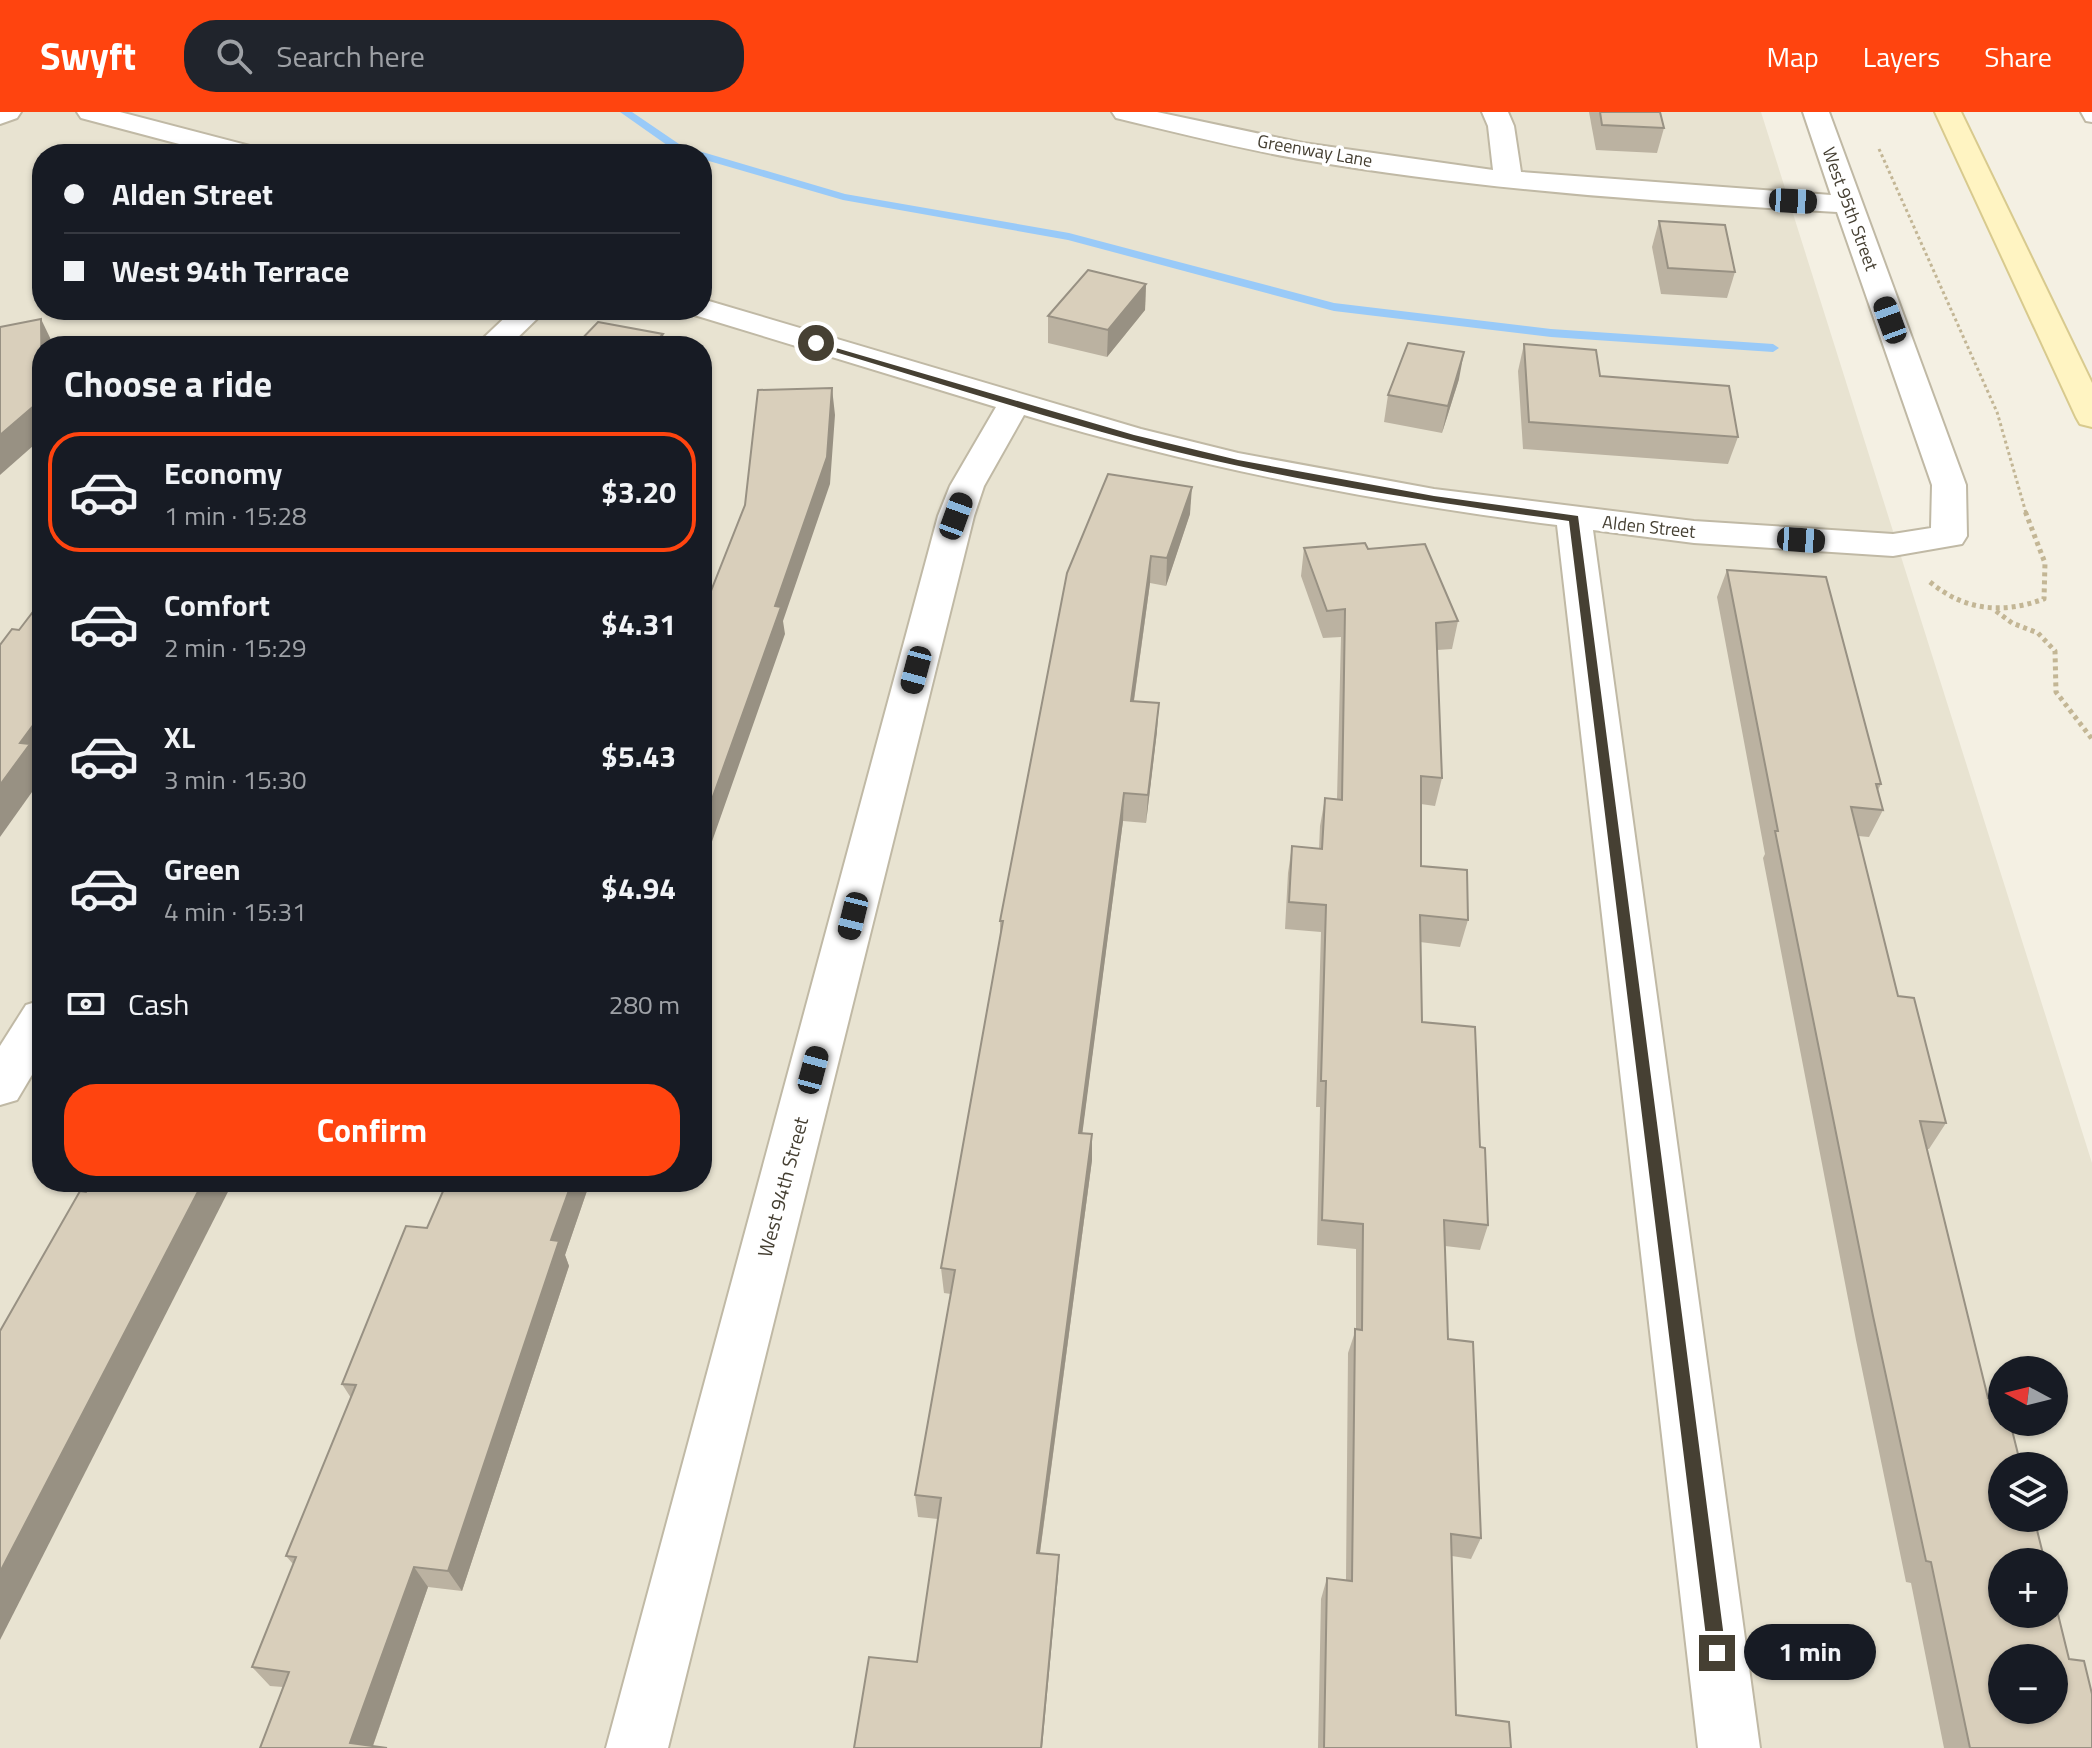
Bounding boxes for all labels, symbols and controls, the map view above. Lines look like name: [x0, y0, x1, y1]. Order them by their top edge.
search box: [184, 20, 744, 92]
text: Swyft: [40, 27, 136, 85]
text: Search here: [276, 33, 425, 79]
icon: search: [212, 34, 256, 78]
text: Map: [1766, 35, 1819, 78]
text: Layers: [1863, 35, 1940, 78]
text: Share: [1984, 35, 2052, 78]
street label: Greenway Lane: [1255, 127, 1375, 174]
street label: West 95th Street: [1816, 143, 1886, 275]
text: Alden Street: [112, 171, 273, 217]
car: [1768, 188, 1818, 214]
text: West 94th Terrace: [112, 248, 349, 294]
car: [1871, 293, 1909, 347]
route start: [798, 325, 834, 361]
text: Choose a ride: [64, 356, 272, 411]
text: Economy: [164, 450, 282, 496]
icon: car: [68, 456, 140, 528]
text: $3.20: [601, 469, 676, 515]
car: [937, 489, 975, 543]
text: 1 min · 15:28: [164, 496, 307, 535]
street label: Alden Street: [1601, 508, 1698, 545]
car: [1776, 526, 1826, 554]
text: Comfort: [164, 582, 270, 628]
icon: car: [68, 588, 140, 660]
text: $4.31: [601, 601, 676, 647]
text: 2 min · 15:29: [164, 628, 307, 667]
car: [898, 644, 934, 696]
text: XL: [164, 714, 195, 760]
icon: car: [68, 720, 140, 792]
text: $5.43: [601, 733, 676, 779]
text: 3 min · 15:30: [164, 760, 307, 799]
text: Green: [164, 846, 241, 892]
icon: car: [68, 852, 140, 924]
text: $4.94: [601, 865, 676, 911]
car: [836, 890, 870, 942]
text: 4 min · 15:31: [164, 892, 307, 931]
text: Cash: [128, 981, 189, 1027]
icon: cash: [64, 982, 108, 1026]
text: 280 m: [609, 985, 680, 1024]
car: [795, 1044, 831, 1096]
button: Confirm: [64, 1084, 680, 1176]
street label: West 94th Street: [749, 1113, 816, 1261]
north arrow: [1988, 1356, 2068, 1436]
map controls: [1988, 1356, 2068, 1724]
button: layers: [1988, 1452, 2068, 1532]
button: +: [1988, 1548, 2068, 1628]
callout: 1 min: [1745, 1625, 1877, 1681]
text: 1 min: [1778, 1632, 1842, 1671]
route end: [1699, 1635, 1735, 1671]
button: −: [1988, 1644, 2068, 1724]

